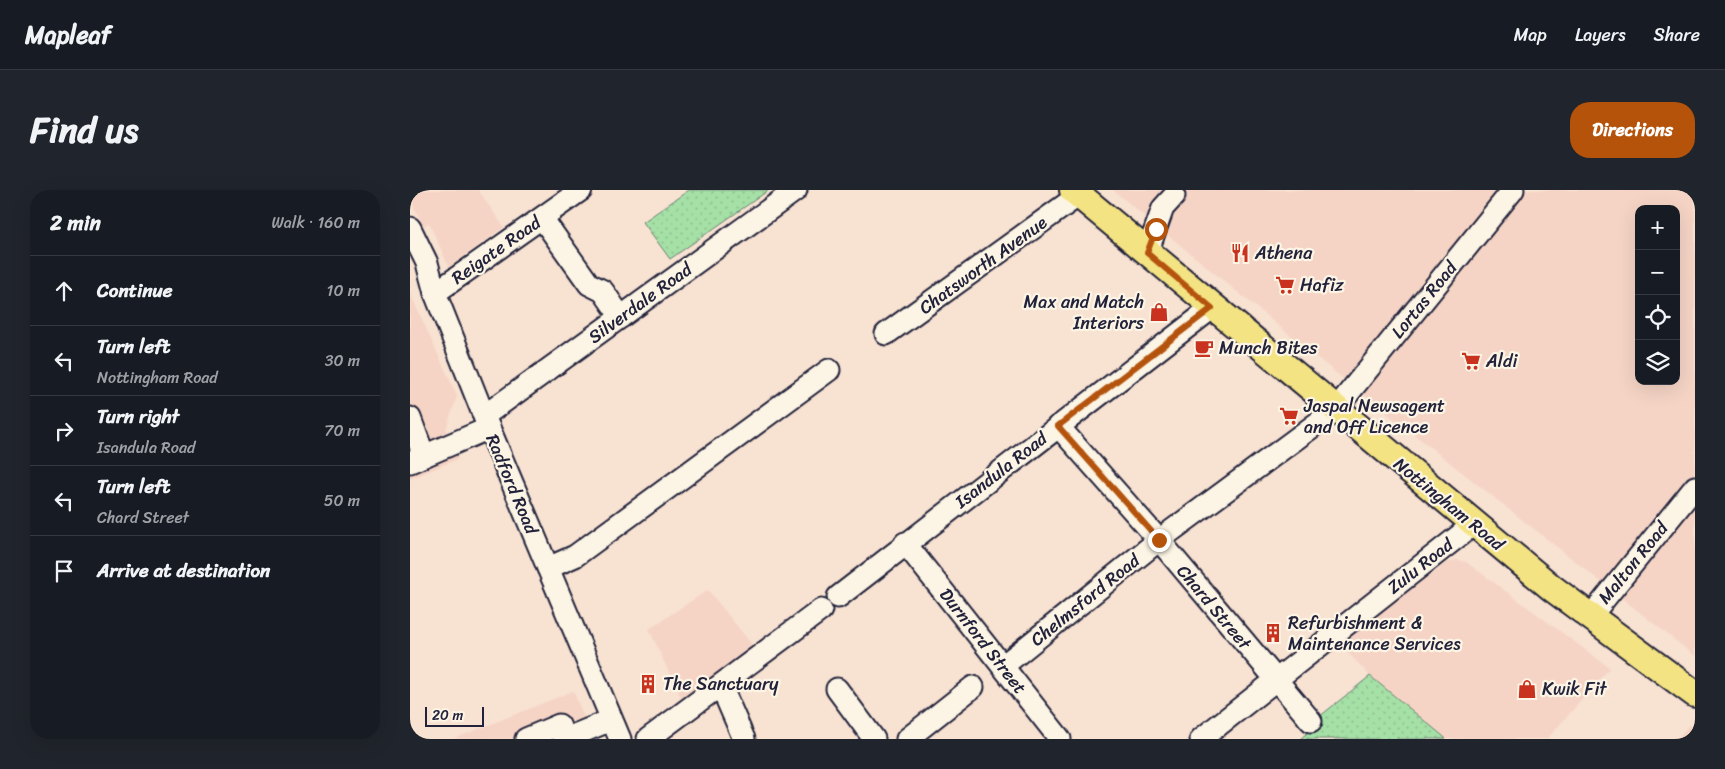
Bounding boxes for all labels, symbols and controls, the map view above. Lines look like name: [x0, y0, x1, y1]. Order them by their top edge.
text: Mapleaf: [25, 14, 111, 56]
text: Map: [1514, 19, 1547, 51]
text: Layers: [1575, 19, 1626, 51]
text: Share: [1654, 19, 1700, 51]
text: Find us: [30, 99, 138, 161]
button: Directions: [1570, 102, 1695, 158]
text: 2 min: [50, 204, 101, 242]
map controls: [1635, 205, 1680, 385]
button: +: [1635, 205, 1680, 250]
street label: Reigate Road: [444, 206, 549, 293]
street label: Chatsworth Avenue: [912, 207, 1054, 323]
text: Walk · 160 m: [271, 208, 360, 237]
route start: [1145, 218, 1168, 241]
place label: Athena: [1254, 237, 1313, 269]
restaurant icon: Athena: [1229, 242, 1251, 264]
button: −: [1635, 250, 1680, 295]
street label: Silverdale Road: [581, 253, 700, 352]
street label: Lortas Road: [1383, 253, 1466, 346]
place label: Hafiz: [1300, 269, 1344, 301]
text: Continue: [97, 274, 173, 307]
supermarket icon: Hafiz: [1274, 274, 1296, 296]
text: 10 m: [327, 276, 360, 305]
icon: ahead: [50, 277, 78, 305]
place label: Max and Match Interiors: [1023, 286, 1145, 339]
button: locate: [1635, 295, 1680, 340]
shop icon: Max and Match Interiors: [1148, 301, 1170, 323]
text: Turn left: [97, 330, 170, 363]
place label: Munch Bites: [1219, 332, 1318, 364]
cafe icon: Munch Bites: [1193, 337, 1215, 359]
button: layers: [1635, 340, 1680, 385]
place label: Aldi: [1485, 345, 1518, 377]
text: 30 m: [325, 346, 360, 375]
icon: left: [50, 347, 78, 375]
supermarket icon: Aldi: [1460, 350, 1482, 372]
text: Nottingham Road: [97, 363, 218, 392]
place label: Jaspal Newsagent and Off Licence: [1303, 390, 1445, 443]
text: Turn right: [97, 400, 179, 433]
supermarket icon: Jaspal Newsagent and Off Licence: [1278, 405, 1300, 427]
text: 70 m: [324, 416, 360, 445]
icon: right: [50, 417, 78, 445]
street label: Isandula Road: [947, 422, 1056, 517]
street label: Radford Road: [477, 429, 548, 541]
text: Isandula Road: [97, 433, 195, 462]
street label: Nottingham Road: [1386, 449, 1513, 560]
text: Turn left: [97, 470, 170, 503]
text: 50 m: [324, 486, 360, 515]
icon: left: [50, 487, 78, 515]
text: Chard Street: [97, 503, 189, 532]
street label: Malton Road: [1590, 513, 1677, 611]
route end: [1148, 529, 1171, 552]
street label: Zulu Road: [1380, 529, 1461, 602]
street label: Chelmsford Road: [1023, 544, 1148, 655]
text: Arrive at destination: [97, 554, 270, 587]
icon: arrive: [50, 557, 78, 585]
street label: Chard Street: [1168, 557, 1260, 658]
street label: Durnford Street: [931, 581, 1035, 702]
place label: Refurbishment & Maintenance Services: [1288, 607, 1461, 660]
building icon: Refurbishment & Maintenance Services: [1262, 622, 1284, 644]
place label: The Sanctuary: [663, 668, 779, 700]
building icon: The Sanctuary: [637, 673, 659, 695]
place label: Kwik Fit: [1542, 673, 1607, 705]
shop icon: Kwik Fit: [1516, 678, 1538, 700]
text: 20 m: [432, 703, 463, 728]
scale bar: [425, 704, 484, 727]

